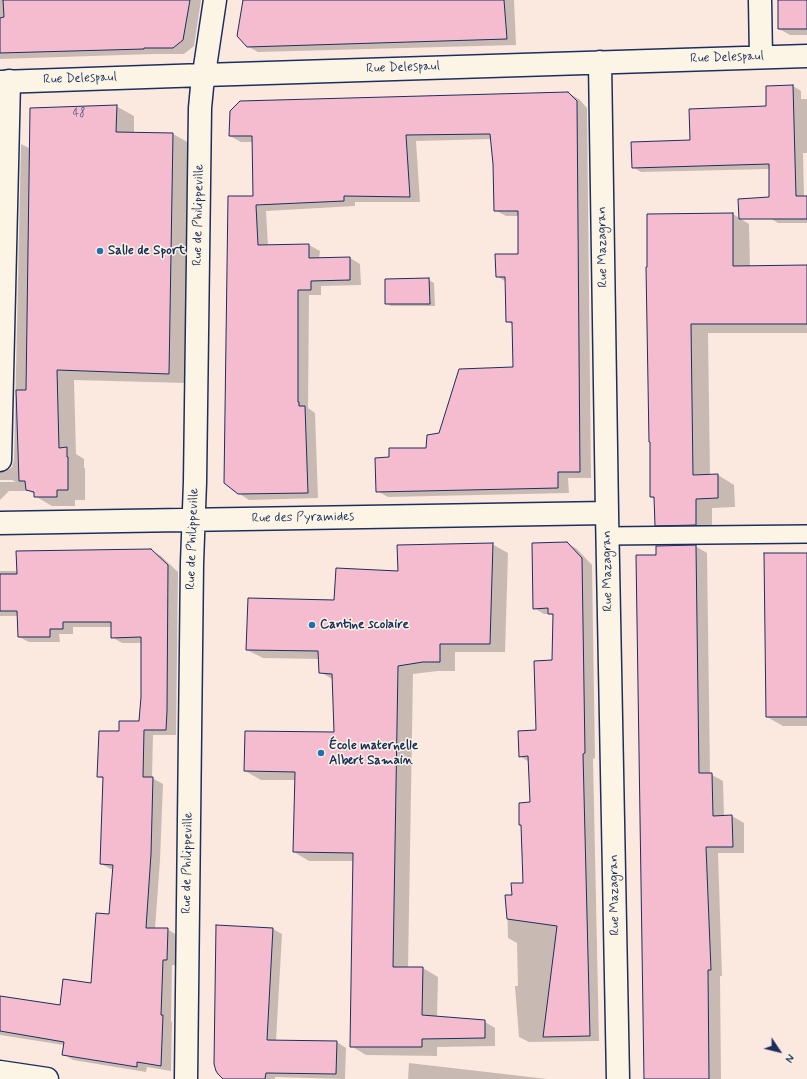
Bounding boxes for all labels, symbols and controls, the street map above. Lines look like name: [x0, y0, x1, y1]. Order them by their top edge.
street label: Rue Delespaul: [690, 49, 764, 67]
street label: Rue Delespaul: [366, 59, 440, 77]
street label: Rue Delespaul: [43, 70, 117, 88]
house number: 48: [73, 107, 85, 121]
street label: Rue de Philippeville: [190, 164, 208, 266]
street label: Rue Mazagran: [594, 206, 612, 288]
place label: Salle de Sport: [108, 243, 185, 259]
marker: Salle de Sport: [95, 246, 105, 256]
street label: Rue de Philippeville: [183, 488, 203, 590]
street label: Rue des Pyramides: [251, 509, 355, 527]
street label: Rue Mazagran: [599, 530, 617, 612]
place label: Cantine scolaire: [320, 617, 409, 633]
marker: Cantine scolaire: [307, 620, 317, 630]
place label: École maternelle Albert Samain: [329, 738, 418, 769]
marker: École maternelle Albert Samain: [316, 748, 326, 758]
street label: Rue de Philippeville: [179, 812, 197, 914]
street label: Rue Mazagran: [606, 854, 624, 936]
north arrow: [759, 1031, 799, 1071]
text: N: [781, 1051, 797, 1065]

